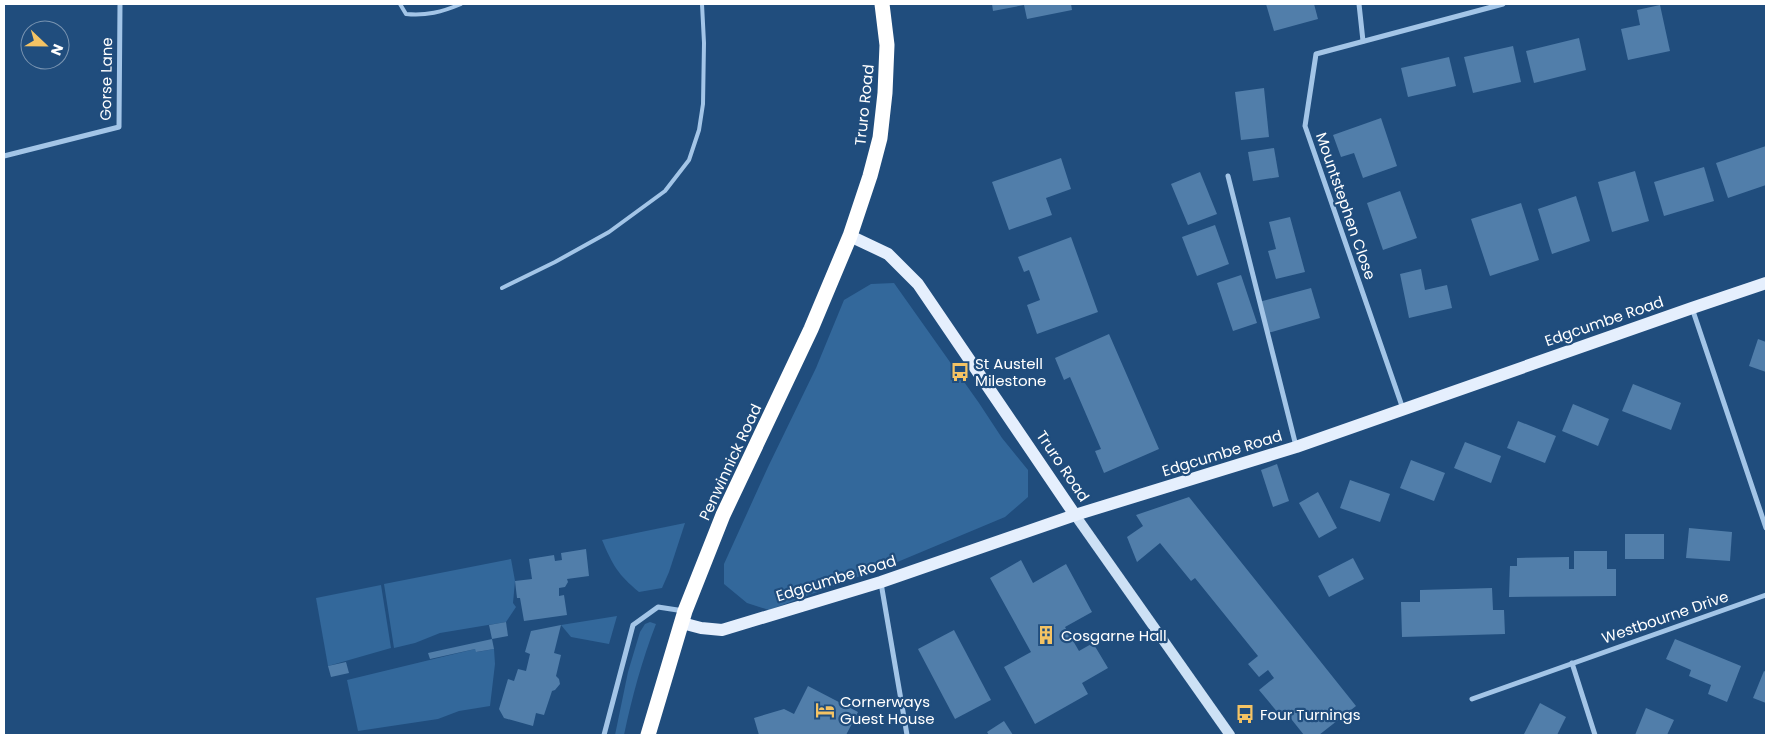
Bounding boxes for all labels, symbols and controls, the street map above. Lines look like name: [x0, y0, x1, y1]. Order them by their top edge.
north arrow: [20, 20, 70, 70]
street label: Gorse Lane: [95, 37, 117, 121]
text: N: [46, 41, 68, 58]
street label: Truro Road: [849, 63, 879, 147]
street label: Mountstephen Close: [1311, 130, 1381, 282]
street label: Edgcumbe Road: [1542, 291, 1666, 351]
place label: St Austell Milestone: [975, 353, 1046, 391]
bus stop icon: St Austell Milestone: [949, 361, 971, 383]
street label: Penwinnick Road: [694, 400, 766, 524]
street label: Edgcumbe Road: [1159, 425, 1285, 481]
street label: Truro Road: [1032, 426, 1094, 506]
street label: Edgcumbe Road: [773, 550, 899, 606]
street label: Westbourne Drive: [1599, 585, 1731, 649]
building icon: Cosgarne Hall: [1035, 624, 1057, 646]
place label: Cosgarne Hall: [1061, 625, 1167, 646]
place label: Cornerways Guest House: [840, 691, 935, 729]
hotel icon: Cornerways Guest House: [814, 699, 836, 721]
bus stop icon: Four Turnings: [1234, 703, 1256, 725]
place label: Four Turnings: [1260, 704, 1361, 725]

